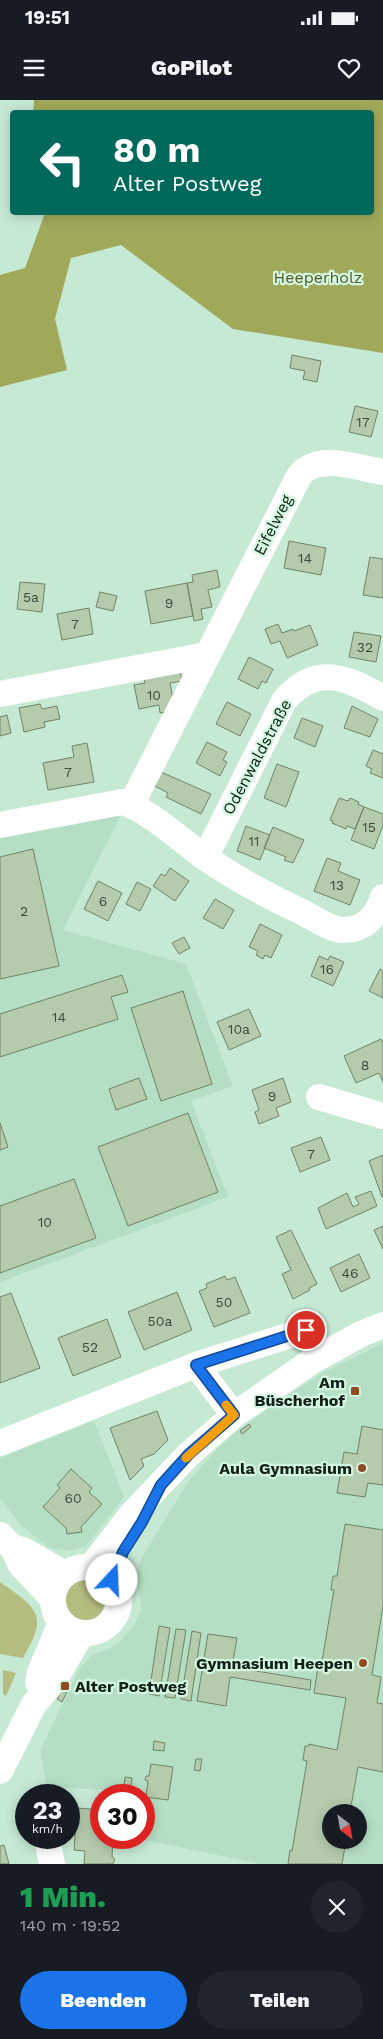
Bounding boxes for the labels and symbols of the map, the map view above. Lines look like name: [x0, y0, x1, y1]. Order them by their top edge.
park label: Heeperholz: [274, 268, 362, 287]
house number: 17: [356, 414, 370, 430]
street label: Eifelweg: [250, 491, 296, 558]
house number: 14: [298, 550, 312, 566]
house number: 5a: [23, 589, 39, 605]
house number: 9: [165, 595, 173, 611]
house number: 7: [71, 616, 79, 632]
house number: 32: [357, 639, 373, 655]
house number: 10: [147, 687, 161, 703]
street label: Odenwaldstraße: [219, 696, 295, 818]
house number: 7: [64, 764, 72, 780]
house number: 15: [362, 819, 376, 835]
house number: 11: [249, 833, 259, 849]
house number: 13: [330, 877, 344, 893]
house number: 6: [99, 893, 107, 909]
house number: 2: [20, 903, 28, 919]
house number: 16: [320, 961, 334, 977]
house number: 14: [52, 1009, 66, 1025]
house number: 10a: [228, 1021, 250, 1037]
house number: 8: [361, 1057, 369, 1073]
house number: 9: [268, 1088, 276, 1104]
house number: 7: [307, 1146, 315, 1162]
house number: 10: [38, 1214, 52, 1230]
house number: 46: [341, 1265, 359, 1281]
house number: 50: [216, 1294, 232, 1310]
pin: [285, 1309, 327, 1351]
house number: 50a: [148, 1313, 172, 1329]
house number: 52: [82, 1339, 98, 1355]
place label: Am Büscherhof: [254, 1373, 345, 1410]
marker: Am Büscherhof: [349, 1385, 361, 1397]
place label: Aula Gymnasium: [219, 1459, 352, 1478]
marker: Aula Gymnasium: [356, 1462, 368, 1474]
house number: 60: [64, 1490, 82, 1506]
position arrow: [85, 1553, 137, 1605]
place label: Gymnasium Heepen: [196, 1654, 353, 1673]
marker: Gymnasium Heepen: [357, 1657, 369, 1669]
place label: Alter Postweg: [75, 1677, 186, 1696]
marker: Alter Postweg: [59, 1680, 71, 1692]
speed limit sign: 30: [90, 1784, 155, 1849]
north arrow: [322, 1804, 368, 1849]

